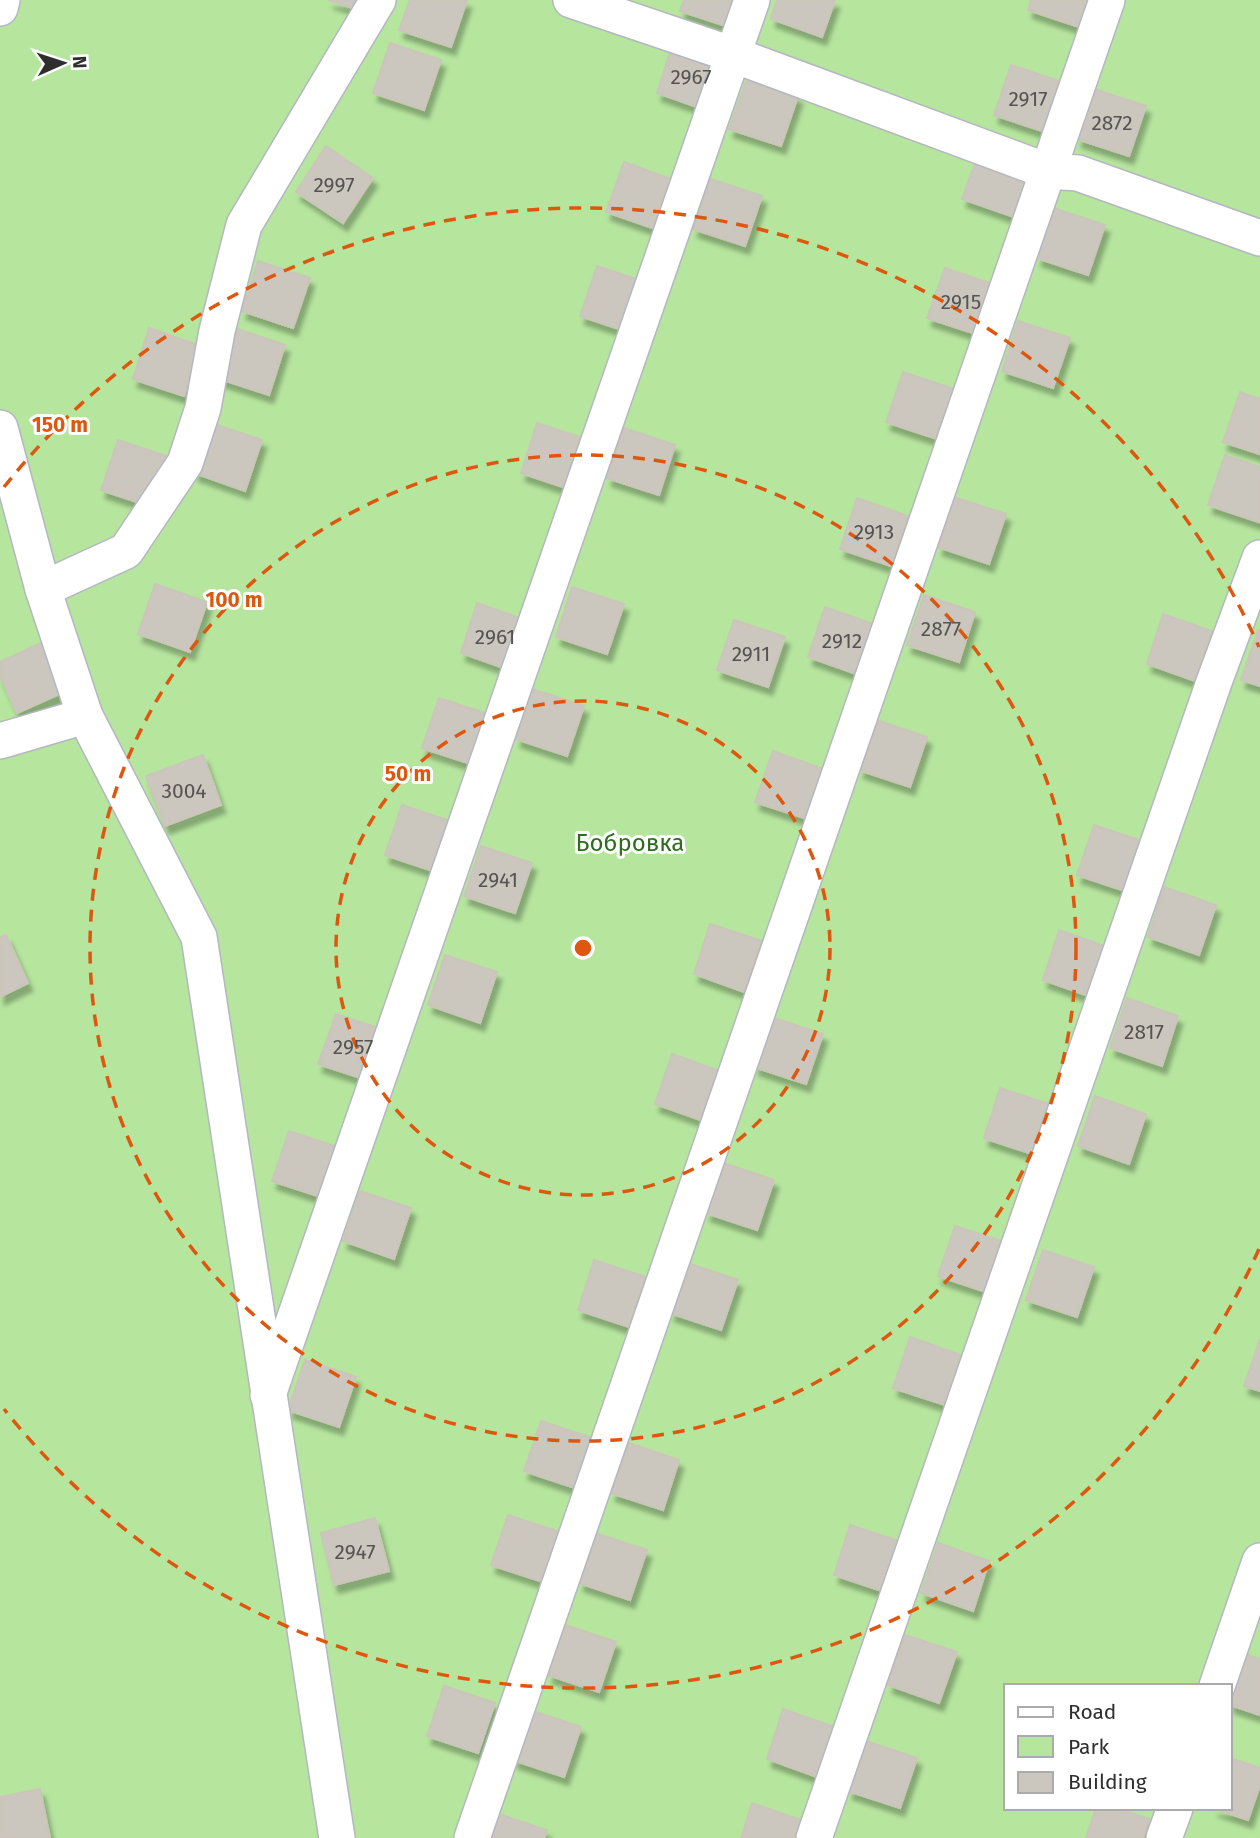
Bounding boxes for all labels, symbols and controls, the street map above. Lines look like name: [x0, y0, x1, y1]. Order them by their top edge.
north arrow: [28, 28, 98, 98]
text: N: [68, 55, 91, 69]
house number: 2967: [670, 64, 712, 90]
house number: 2917: [1008, 86, 1048, 112]
house number: 2872: [1091, 110, 1133, 136]
house number: 2997: [313, 172, 355, 198]
house number: 2915: [941, 289, 981, 315]
text: 150 m: [32, 412, 88, 438]
house number: 2913: [854, 519, 894, 545]
text: 100 m: [205, 587, 263, 613]
house number: 2877: [921, 616, 961, 642]
house number: 2961: [475, 624, 515, 650]
house number: 2912: [822, 628, 862, 654]
house number: 2911: [732, 641, 770, 667]
text: 50 m: [385, 761, 431, 787]
house number: 3004: [161, 778, 207, 804]
park label: Бобровка: [576, 829, 684, 857]
house number: 2941: [478, 867, 518, 893]
centre of rings: [571, 936, 595, 960]
house number: 2817: [1124, 1019, 1164, 1045]
house number: 2957: [333, 1034, 373, 1060]
house number: 2947: [335, 1539, 376, 1565]
legend: [1004, 1684, 1232, 1810]
text: Road: [1068, 1699, 1116, 1725]
text: Park: [1068, 1734, 1110, 1760]
text: Building: [1068, 1769, 1147, 1795]

